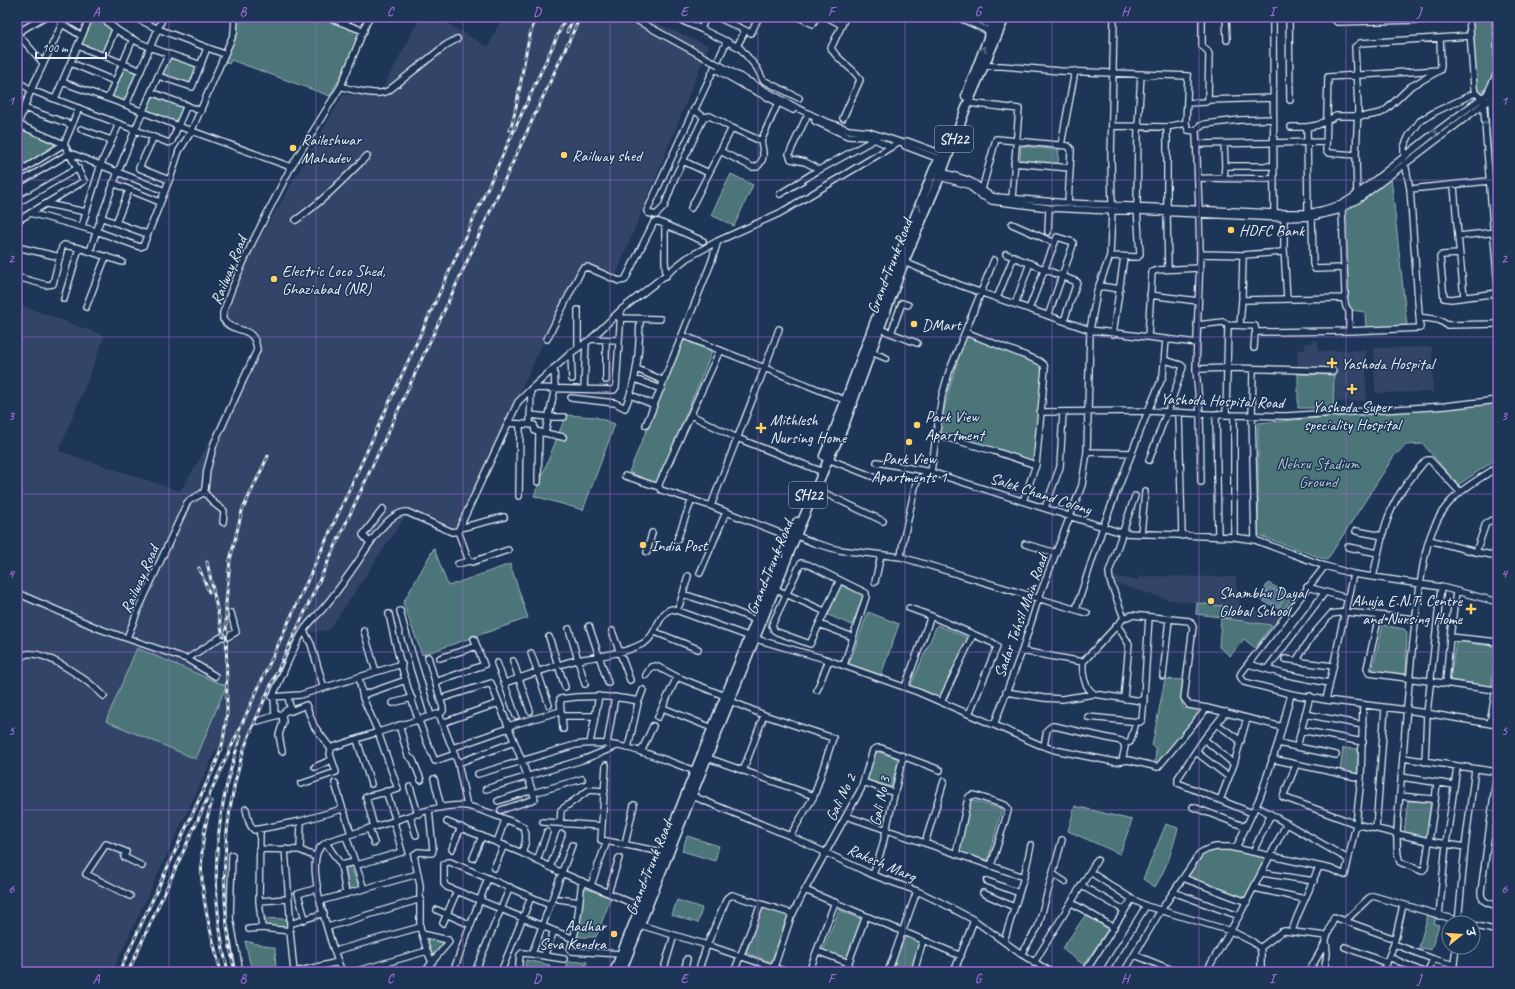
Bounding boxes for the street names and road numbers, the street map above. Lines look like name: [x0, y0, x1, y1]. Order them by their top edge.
road number: SH22: [935, 126, 973, 152]
street label: Grand Trunk Road: [863, 214, 918, 316]
street label: Railway Road: [206, 231, 253, 308]
street label: Yashoda Hospital Road: [1160, 389, 1287, 413]
street label: Salek Chand Colony: [987, 468, 1095, 520]
road number: SH22: [789, 482, 827, 508]
street label: Grand Trunk Road: [742, 515, 799, 617]
street label: Railway Road: [116, 540, 165, 616]
street label: Sadar Tehsil Main Road: [989, 550, 1053, 681]
street label: Gali No 2: [821, 769, 862, 824]
street label: Gali No 3: [865, 773, 895, 828]
street label: Grand Trunk Road: [621, 816, 678, 918]
street label: Rakesh Marg: [844, 840, 920, 887]

